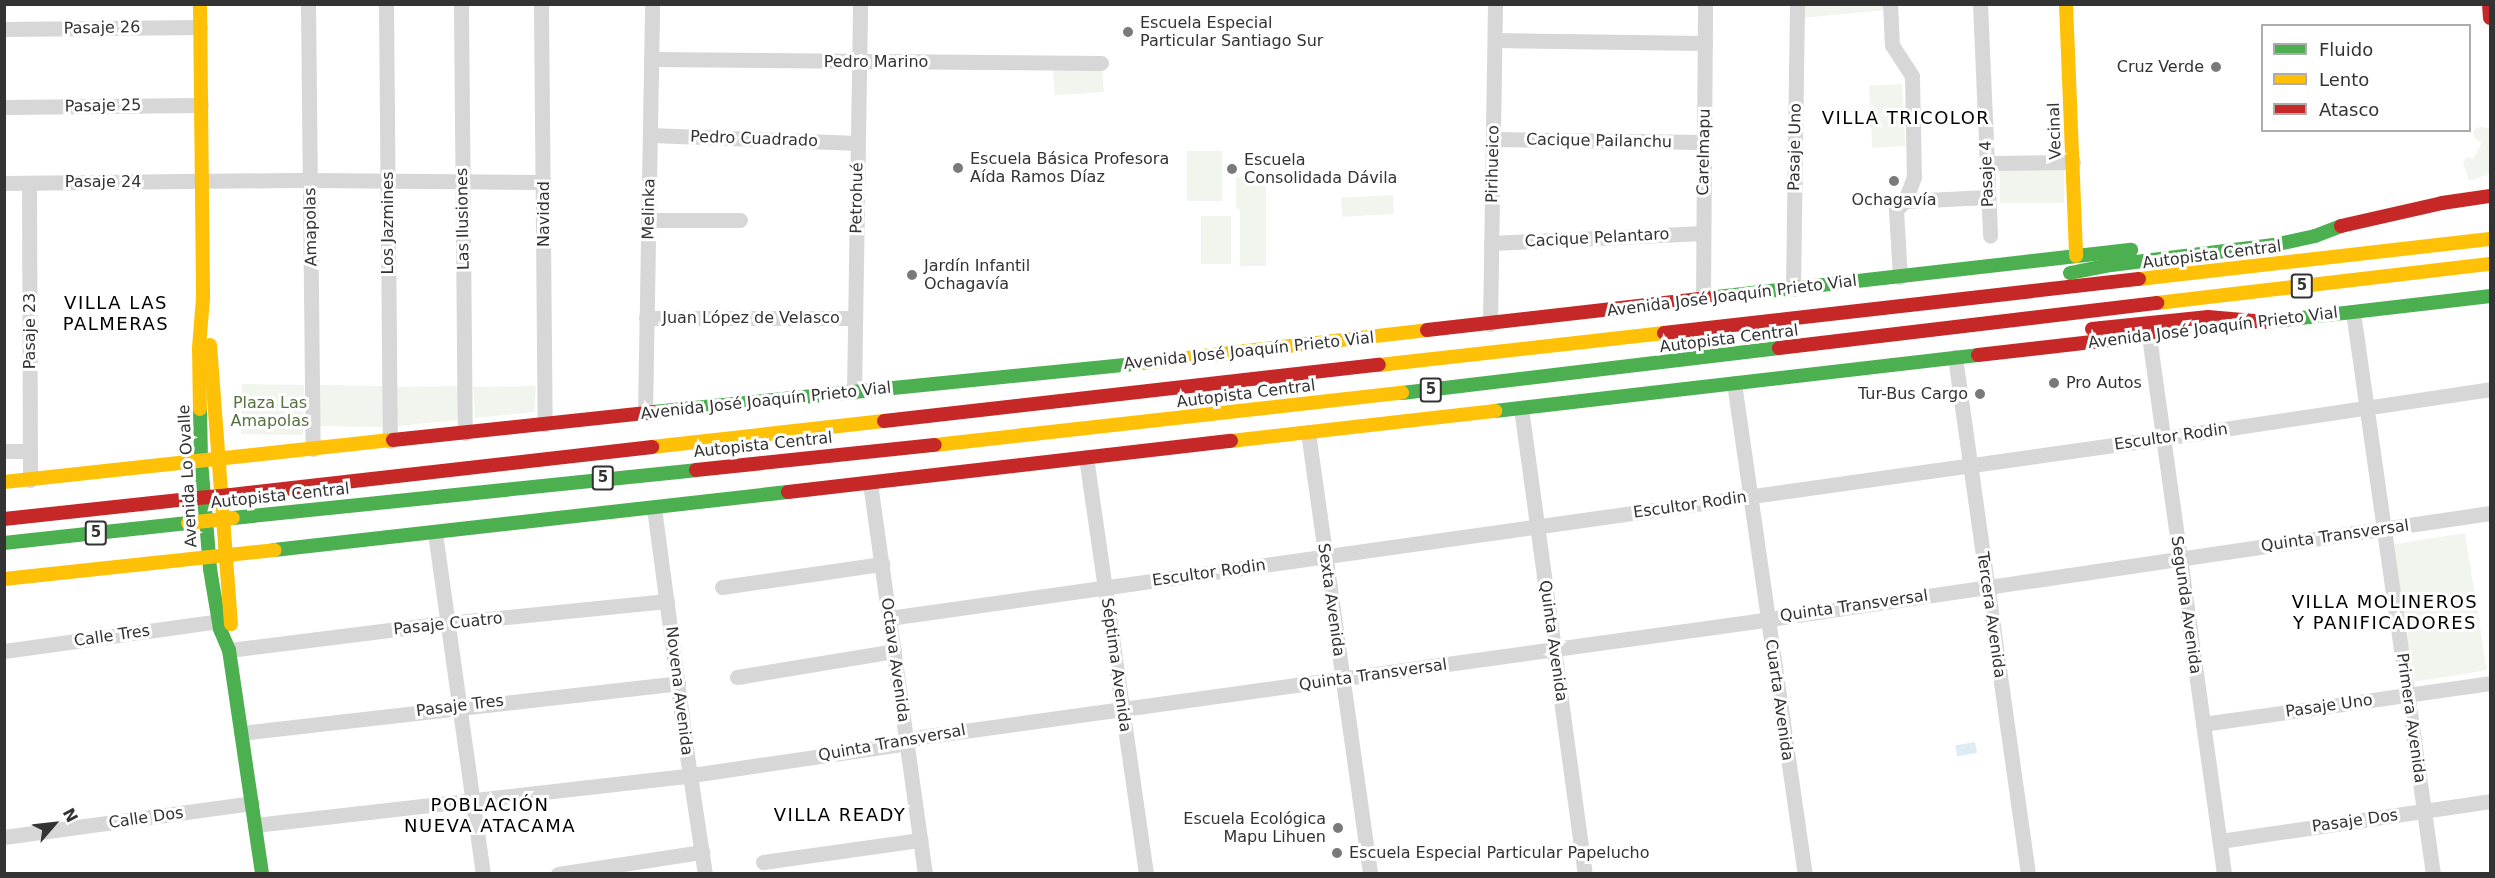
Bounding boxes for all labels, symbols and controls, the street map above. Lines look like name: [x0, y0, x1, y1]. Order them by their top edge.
place label: Escuela Especial Particular Santiago Sur: [1140, 13, 1323, 51]
street label: Pasaje 26: [64, 18, 140, 38]
legend: [2261, 24, 2471, 132]
marker: Escuela Especial Particular Santiago Sur: [1121, 25, 1135, 39]
text: Fluido: [2319, 39, 2373, 60]
street label: Pedro Marino: [824, 52, 928, 72]
place label: Cruz Verde: [2117, 57, 2204, 77]
marker: Cruz Verde: [2209, 60, 2223, 74]
text: Lento: [2319, 69, 2369, 90]
street label: Pasaje 25: [65, 96, 141, 116]
text: Atasco: [2319, 99, 2379, 120]
street label: Vecinal: [2044, 102, 2066, 160]
street label: Pasaje Uno: [1785, 103, 1805, 191]
district label: VILLA TRICOLOR: [1822, 107, 1990, 129]
street label: Carelmapu: [1694, 108, 1714, 196]
street label: Pirihueico: [1483, 125, 1503, 203]
street label: Pedro Cuadrado: [690, 127, 818, 151]
street label: Cacique Pailanchu: [1526, 130, 1672, 152]
street label: Pasaje 4: [1976, 140, 1998, 208]
place label: Escuela Básica Profesora Aída Ramos Díaz: [970, 149, 1169, 187]
place label: Escuela Consolidada Dávila: [1244, 150, 1397, 188]
marker: Escuela Básica Profesora Aída Ramos Díaz: [951, 161, 965, 175]
street label: Petrohué: [847, 162, 867, 234]
marker: Escuela Consolidada Dávila: [1225, 162, 1239, 176]
street label: Las Ilusiones: [453, 168, 473, 270]
street label: Los Jazmines: [378, 171, 398, 275]
street label: Pasaje 24: [65, 172, 141, 192]
marker: Ochagavía: [1887, 174, 1901, 188]
street label: Melinka: [639, 178, 659, 240]
street label: Navidad: [534, 181, 554, 247]
street label: Amapolas: [301, 187, 321, 267]
place label: Ochagavía: [1851, 190, 1937, 210]
street label: Cacique Pelantaro: [1524, 225, 1670, 251]
street label: Autopista Central: [2142, 237, 2282, 273]
place label: Jardín Infantil Ochagavía: [924, 256, 1030, 294]
marker: Jardín Infantil Ochagavía: [905, 268, 919, 282]
street label: Avenida José Joaquín Prieto Vial: [1606, 271, 1858, 321]
road number: 5: [2290, 274, 2314, 298]
street label: Pasaje 23: [20, 293, 40, 369]
district label: VILLA LAS PALMERAS: [63, 293, 169, 336]
street label: Avenida José Joaquín Prieto Vial: [2087, 303, 2339, 353]
street label: Juan López de Velasco: [662, 308, 840, 328]
street label: Autopista Central: [1659, 321, 1799, 357]
street label: Avenida José Joaquín Prieto Vial: [1123, 328, 1375, 374]
place label: Pro Autos: [2066, 373, 2142, 393]
street label: Autopista Central: [1176, 376, 1316, 412]
marker: Pro Autos: [2047, 376, 2061, 390]
street label: Avenida José Joaquín Prieto Vial: [640, 378, 892, 424]
road number: 5: [1419, 378, 1443, 402]
place label: Tur-Bus Cargo: [1858, 384, 1968, 404]
marker: Tur-Bus Cargo: [1973, 387, 1987, 401]
park label: Plaza Las Amapolas: [231, 393, 309, 431]
street label: Avenida Lo Ovalle: [175, 404, 201, 548]
street label: Escultor Rodin: [2113, 420, 2229, 454]
street label: Autopista Central: [693, 428, 833, 462]
road number: 5: [591, 466, 615, 490]
street label: Autopista Central: [210, 479, 350, 513]
street label: Escultor Rodin: [1632, 488, 1748, 522]
street label: Quinta Transversal: [2260, 516, 2410, 556]
road number: 5: [84, 521, 108, 545]
street label: Segunda Avenida: [2167, 535, 2205, 675]
street label: Sexta Avenida: [1314, 542, 1348, 658]
street label: Tercera Avenida: [1973, 551, 2009, 679]
street label: Escultor Rodin: [1151, 556, 1267, 590]
street label: Quinta Avenida: [1535, 579, 1571, 703]
street label: Quinta Transversal: [1779, 586, 1929, 626]
district label: VILLA MOLINEROS Y PANIFICADORES: [2292, 592, 2478, 634]
street label: Octava Avenida: [877, 596, 913, 724]
street label: Séptima Avenida: [1097, 597, 1135, 733]
street label: Pasaje Cuatro: [392, 609, 504, 639]
street label: Calle Tres: [73, 621, 151, 651]
street label: Novena Avenida: [662, 625, 696, 757]
street label: Cuarta Avenida: [1761, 638, 1797, 762]
street label: Primera Avenida: [2392, 652, 2430, 784]
street label: Quinta Transversal: [1298, 655, 1448, 695]
street label: Pasaje Uno: [2284, 690, 2374, 722]
street label: Pasaje Tres: [415, 691, 505, 721]
street label: Quinta Transversal: [817, 721, 967, 765]
north arrow: [24, 794, 84, 854]
district label: POBLACIÓN NUEVA ATACAMA: [404, 795, 576, 838]
street label: Calle Dos: [107, 803, 185, 833]
district label: VILLA READY: [774, 804, 906, 826]
text: N: [59, 805, 82, 826]
street label: Pasaje Dos: [2311, 805, 2399, 837]
place label: Escuela Ecológica Mapu Lihuen: [1183, 809, 1326, 847]
marker: Escuela Ecológica Mapu Lihuen: [1331, 821, 1345, 835]
place label: Escuela Especial Particular Papelucho: [1349, 843, 1650, 863]
marker: Escuela Especial Particular Papelucho: [1330, 846, 1344, 860]

